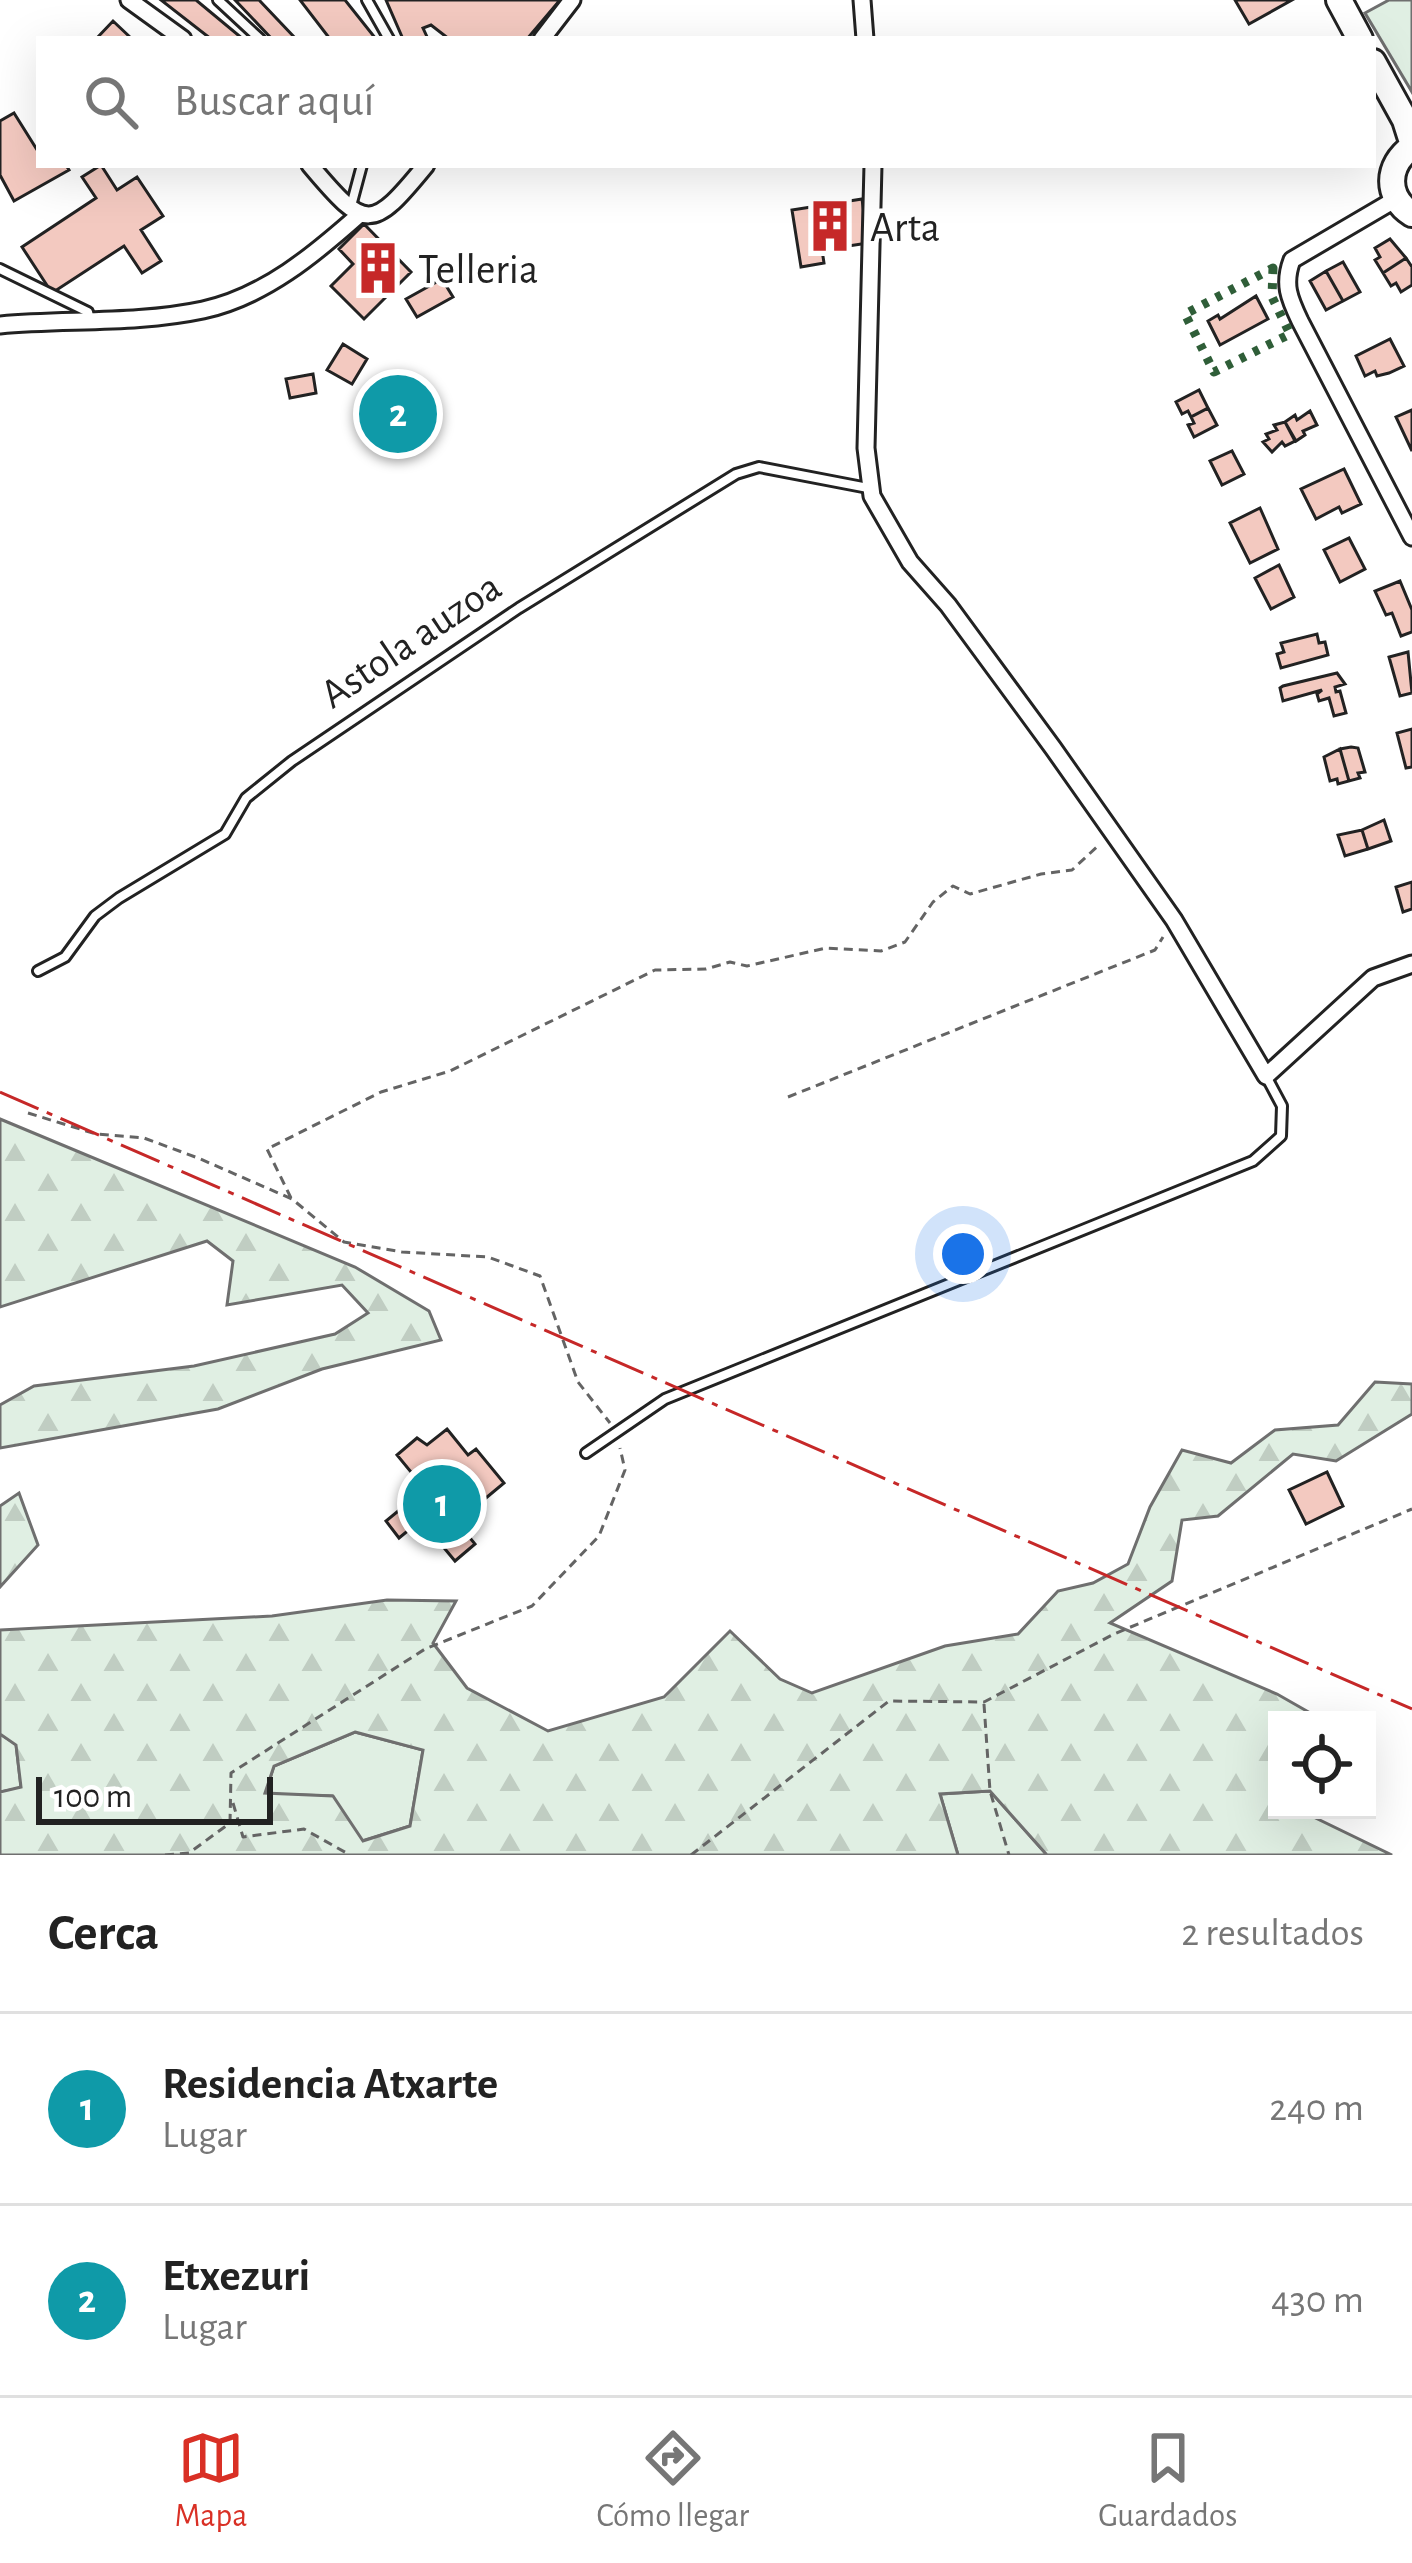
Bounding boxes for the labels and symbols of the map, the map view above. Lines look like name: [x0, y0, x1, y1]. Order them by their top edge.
building icon: Arta: [801, 197, 859, 255]
place label: Arta: [870, 207, 940, 249]
building icon: Telleria: [349, 239, 407, 297]
place label: Telleria: [418, 249, 538, 291]
pin: 2: [359, 369, 437, 459]
street label: Astola auzoa: [313, 565, 509, 716]
your location: [933, 1224, 993, 1284]
pin: 1: [403, 1459, 481, 1549]
scale bar: [36, 1771, 273, 1824]

